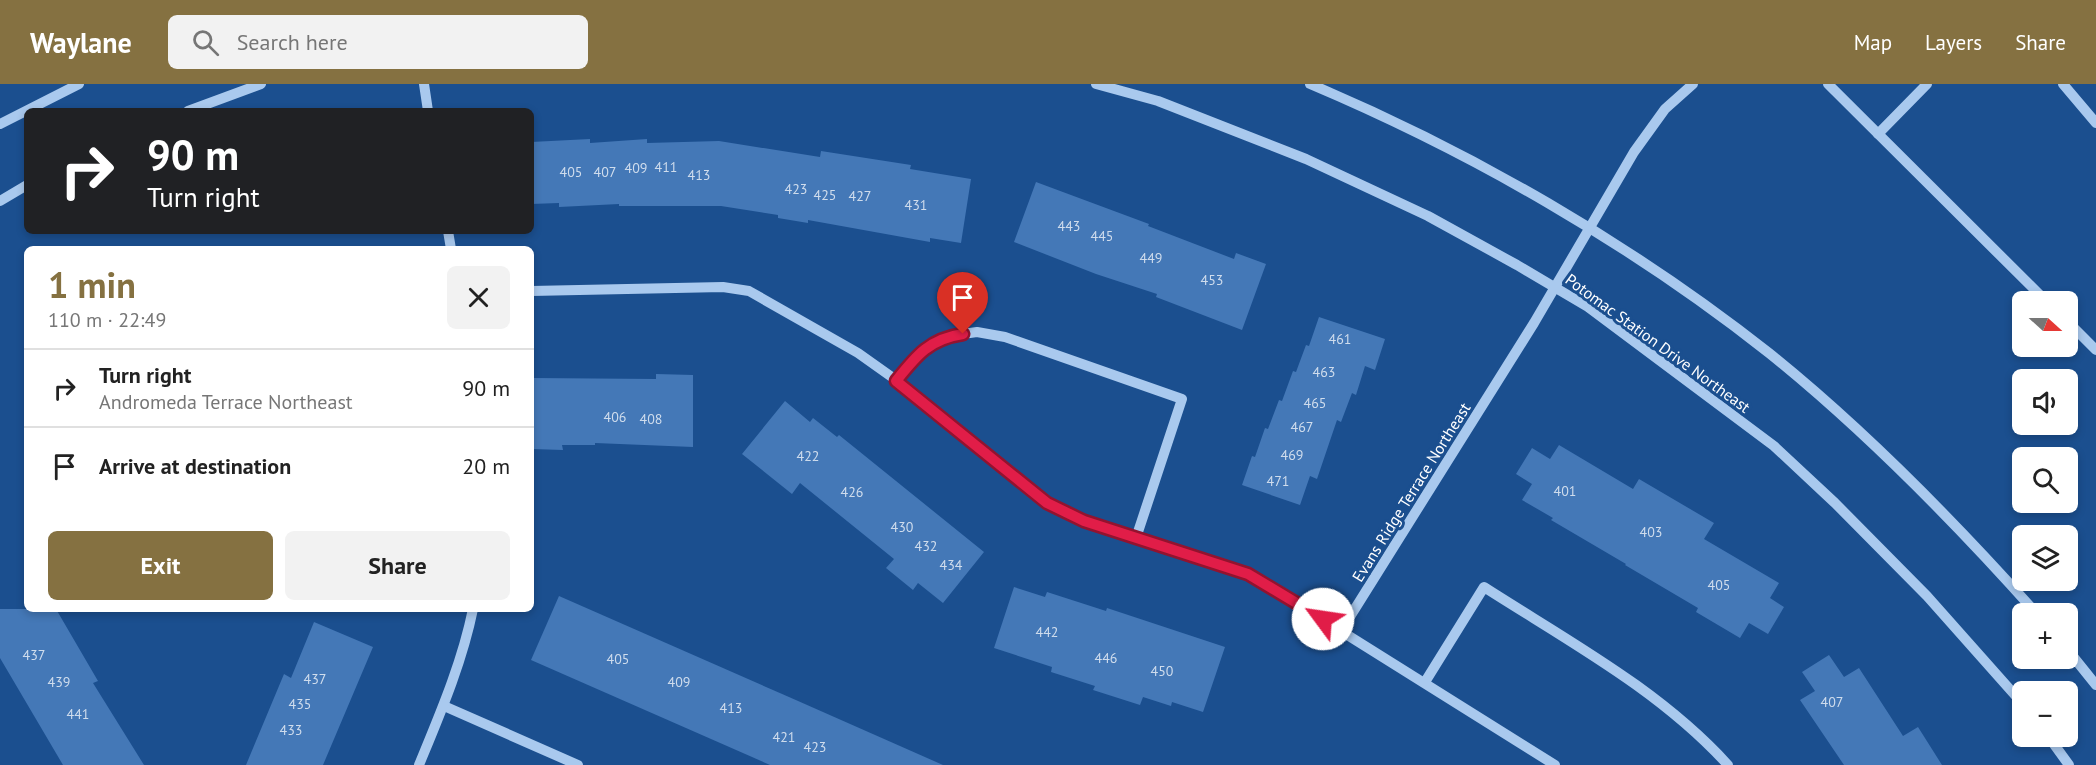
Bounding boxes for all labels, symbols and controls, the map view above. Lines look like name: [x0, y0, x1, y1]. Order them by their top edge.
search box: [168, 15, 588, 69]
text: Waylane: [30, 24, 132, 61]
icon: search: [189, 26, 222, 59]
text: Search here: [237, 28, 348, 56]
text: Map: [1854, 29, 1892, 56]
text: Layers: [1925, 29, 1982, 56]
text: Share: [2015, 29, 2066, 56]
text: 90 m: [147, 127, 239, 182]
icon: right: [48, 132, 126, 210]
house number: 411: [655, 158, 677, 176]
house number: 409: [625, 159, 647, 177]
house number: 405: [560, 163, 582, 181]
house number: 407: [594, 163, 616, 181]
house number: 413: [688, 166, 710, 184]
text: Turn right: [147, 180, 260, 214]
house number: 423: [785, 180, 807, 198]
house number: 425: [814, 186, 836, 204]
house number: 427: [849, 187, 871, 205]
house number: 431: [905, 196, 927, 214]
house number: 443: [1058, 217, 1080, 235]
house number: 445: [1091, 227, 1113, 245]
house number: 449: [1140, 249, 1162, 267]
text: 1 min: [48, 261, 136, 308]
button: close: [447, 266, 510, 329]
street label: Potomac Station Drive Northeast: [1562, 269, 1755, 417]
house number: 453: [1201, 271, 1223, 289]
pin: [937, 272, 988, 334]
icon: arrive: [946, 281, 979, 314]
north arrow: [2012, 291, 2078, 357]
map controls: [2012, 291, 2078, 747]
text: 110 m · 22:49: [48, 307, 166, 333]
house number: 461: [1329, 330, 1351, 348]
text: Turn right: [99, 361, 191, 389]
house number: 463: [1313, 363, 1335, 381]
button: sound: [2012, 369, 2078, 435]
icon: right: [48, 372, 81, 405]
text: 90 m: [462, 374, 510, 402]
text: Andromeda Terrace Northeast: [99, 389, 353, 415]
house number: 465: [1304, 394, 1326, 412]
street label: Evans Ridge Terrace Northeast: [1348, 398, 1475, 585]
house number: 406: [604, 408, 626, 426]
house number: 408: [640, 410, 662, 428]
house number: 467: [1291, 418, 1313, 436]
house number: 469: [1281, 446, 1303, 464]
house number: 422: [797, 447, 819, 465]
button: search: [2012, 447, 2078, 513]
icon: arrive: [48, 450, 81, 483]
text: Arrive at destination: [99, 452, 291, 480]
text: 20 m: [462, 452, 510, 480]
house number: 471: [1267, 472, 1289, 490]
house number: 401: [1554, 482, 1576, 500]
house number: 426: [841, 483, 863, 501]
house number: 430: [891, 518, 914, 536]
house number: 403: [1640, 523, 1662, 541]
button: layers: [2012, 525, 2078, 591]
button: Exit: [48, 531, 273, 600]
button: Share: [285, 531, 510, 600]
house number: 432: [915, 537, 937, 555]
house number: 434: [940, 556, 963, 574]
house number: 405: [1708, 576, 1730, 594]
position arrow: [1291, 587, 1355, 651]
button: +: [2012, 603, 2078, 669]
house number: 442: [1036, 623, 1058, 641]
house number: 437: [23, 646, 45, 664]
house number: 446: [1095, 649, 1117, 667]
house number: 405: [607, 650, 629, 668]
house number: 450: [1151, 662, 1174, 680]
house number: 437: [304, 670, 326, 688]
house number: 439: [48, 673, 70, 691]
house number: 409: [668, 673, 690, 691]
button: −: [2012, 681, 2078, 747]
house number: 407: [1821, 693, 1843, 711]
house number: 435: [289, 695, 311, 713]
house number: 413: [720, 699, 742, 717]
house number: 441: [67, 705, 89, 723]
house number: 433: [280, 721, 302, 739]
house number: 421: [773, 728, 795, 746]
house number: 423: [804, 738, 826, 756]

